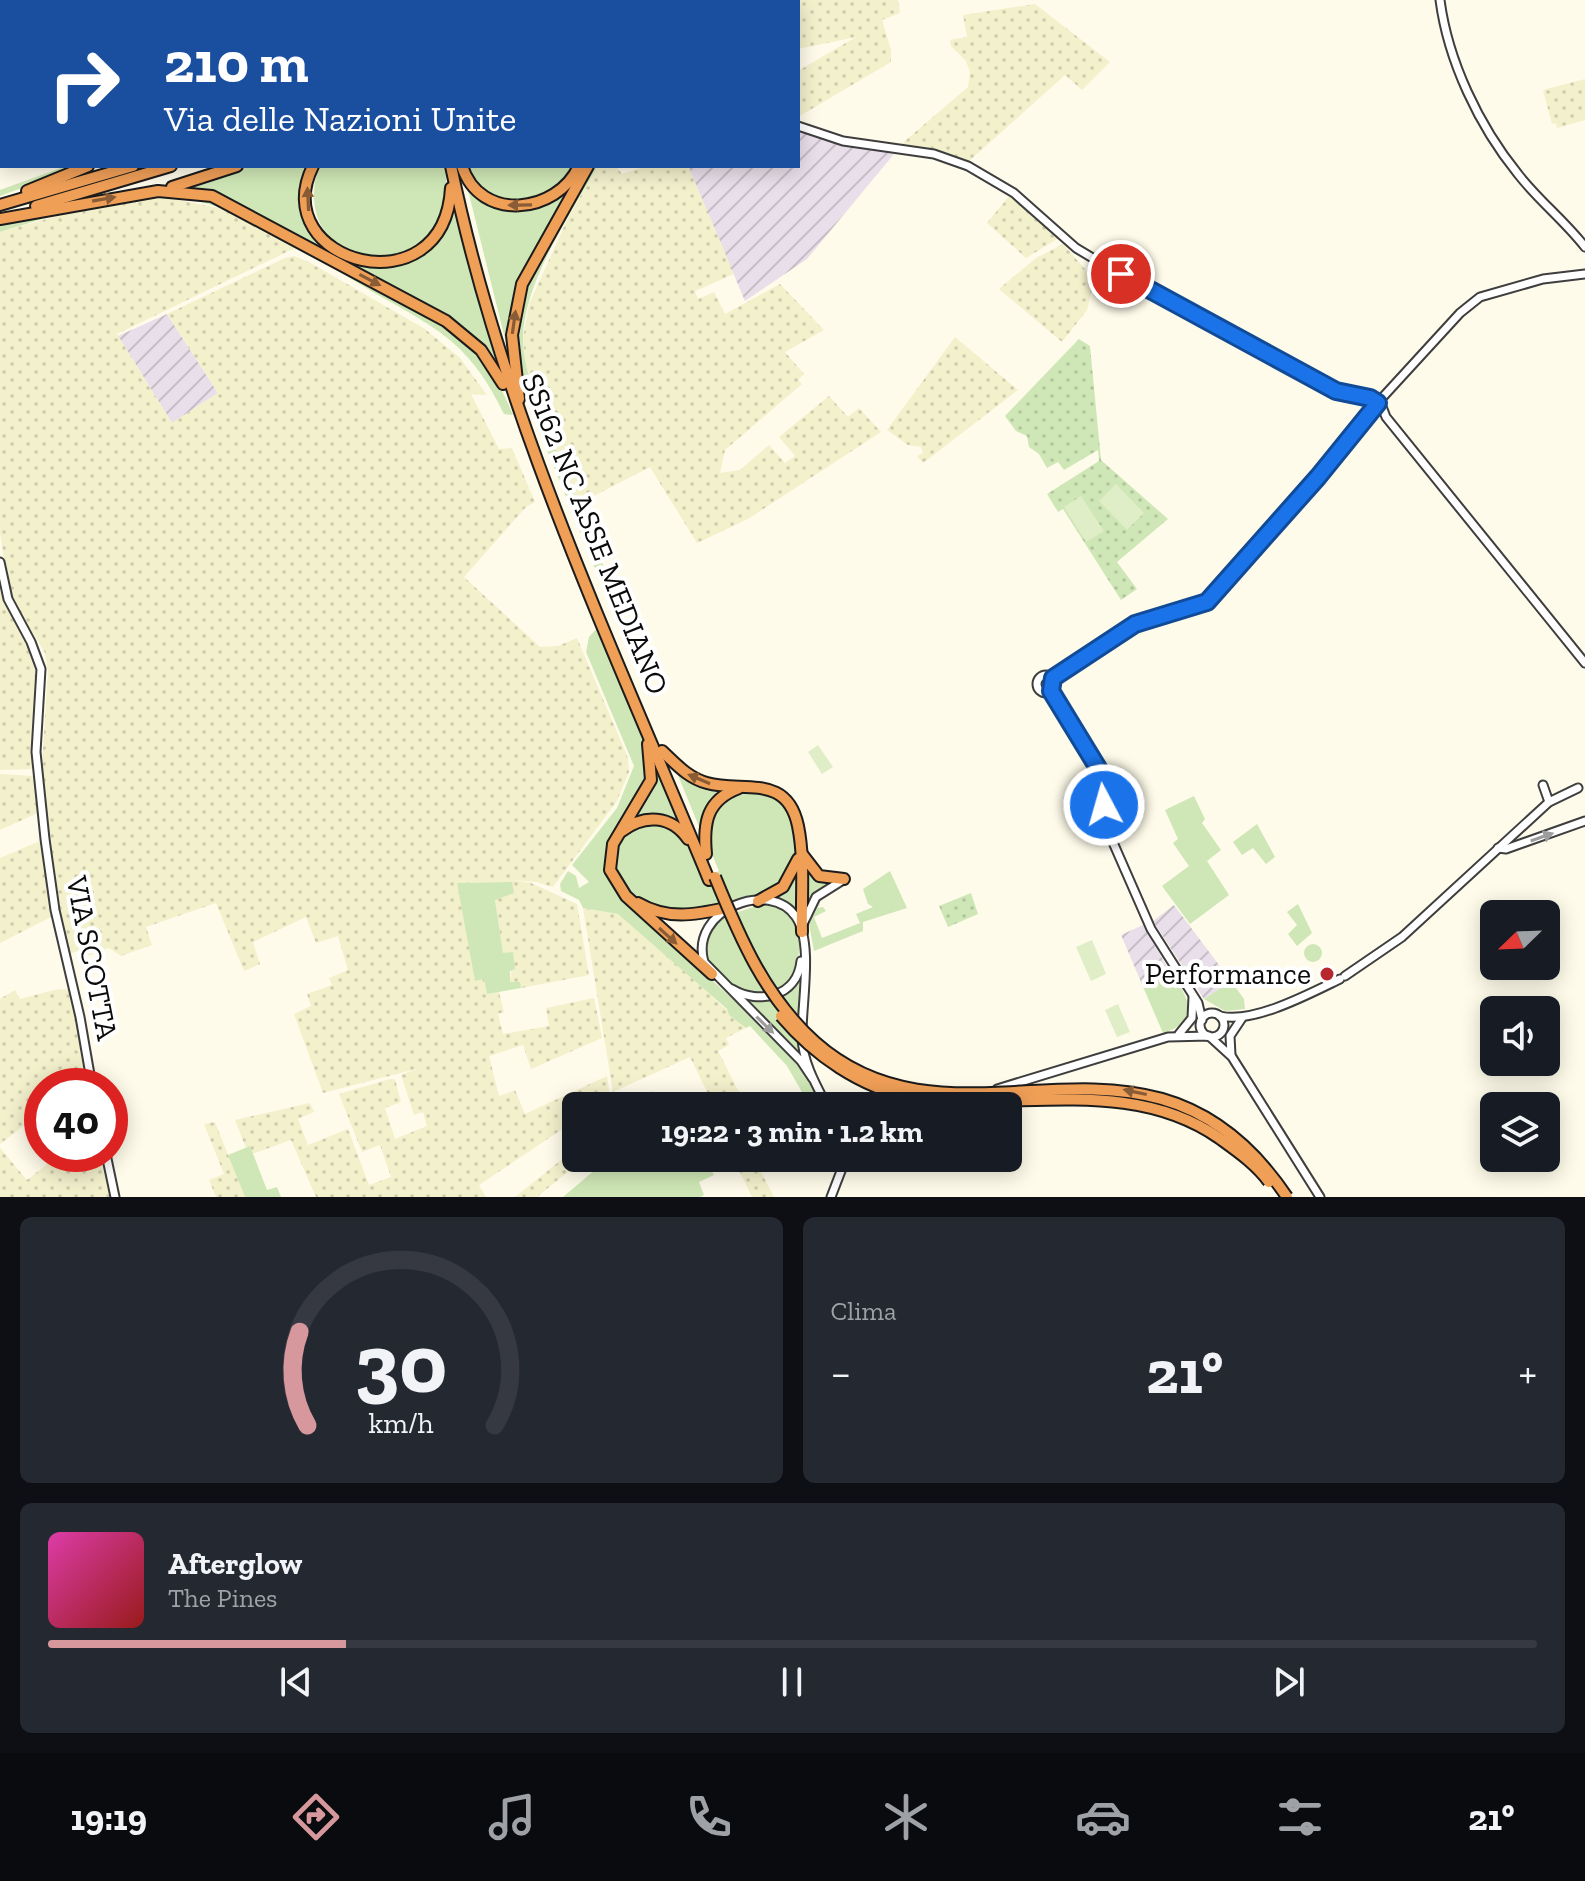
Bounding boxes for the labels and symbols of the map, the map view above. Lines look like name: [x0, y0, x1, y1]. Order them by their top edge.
one-way arrow: [301, 186, 314, 211]
one-way arrow: [92, 193, 117, 205]
one-way arrow: [507, 198, 532, 211]
pin: [1087, 240, 1155, 308]
one-way arrow: [359, 273, 382, 286]
one-way arrow: [508, 309, 521, 334]
street label: SS162 NC ASSE MEDIANO: [514, 369, 676, 699]
position arrow: [1062, 763, 1146, 847]
one-way arrow: [687, 772, 711, 785]
one-way arrow: [1530, 830, 1554, 842]
street label: VIA SCOTTA: [58, 872, 126, 1044]
north arrow: [1480, 900, 1560, 980]
one-way arrow: [659, 926, 678, 944]
place label: Performance: [1145, 956, 1311, 992]
marker: Performance: [1318, 965, 1336, 983]
one-way arrow: [755, 1015, 774, 1033]
speed limit sign: 40: [24, 1068, 128, 1172]
one-way arrow: [1123, 1085, 1148, 1098]

